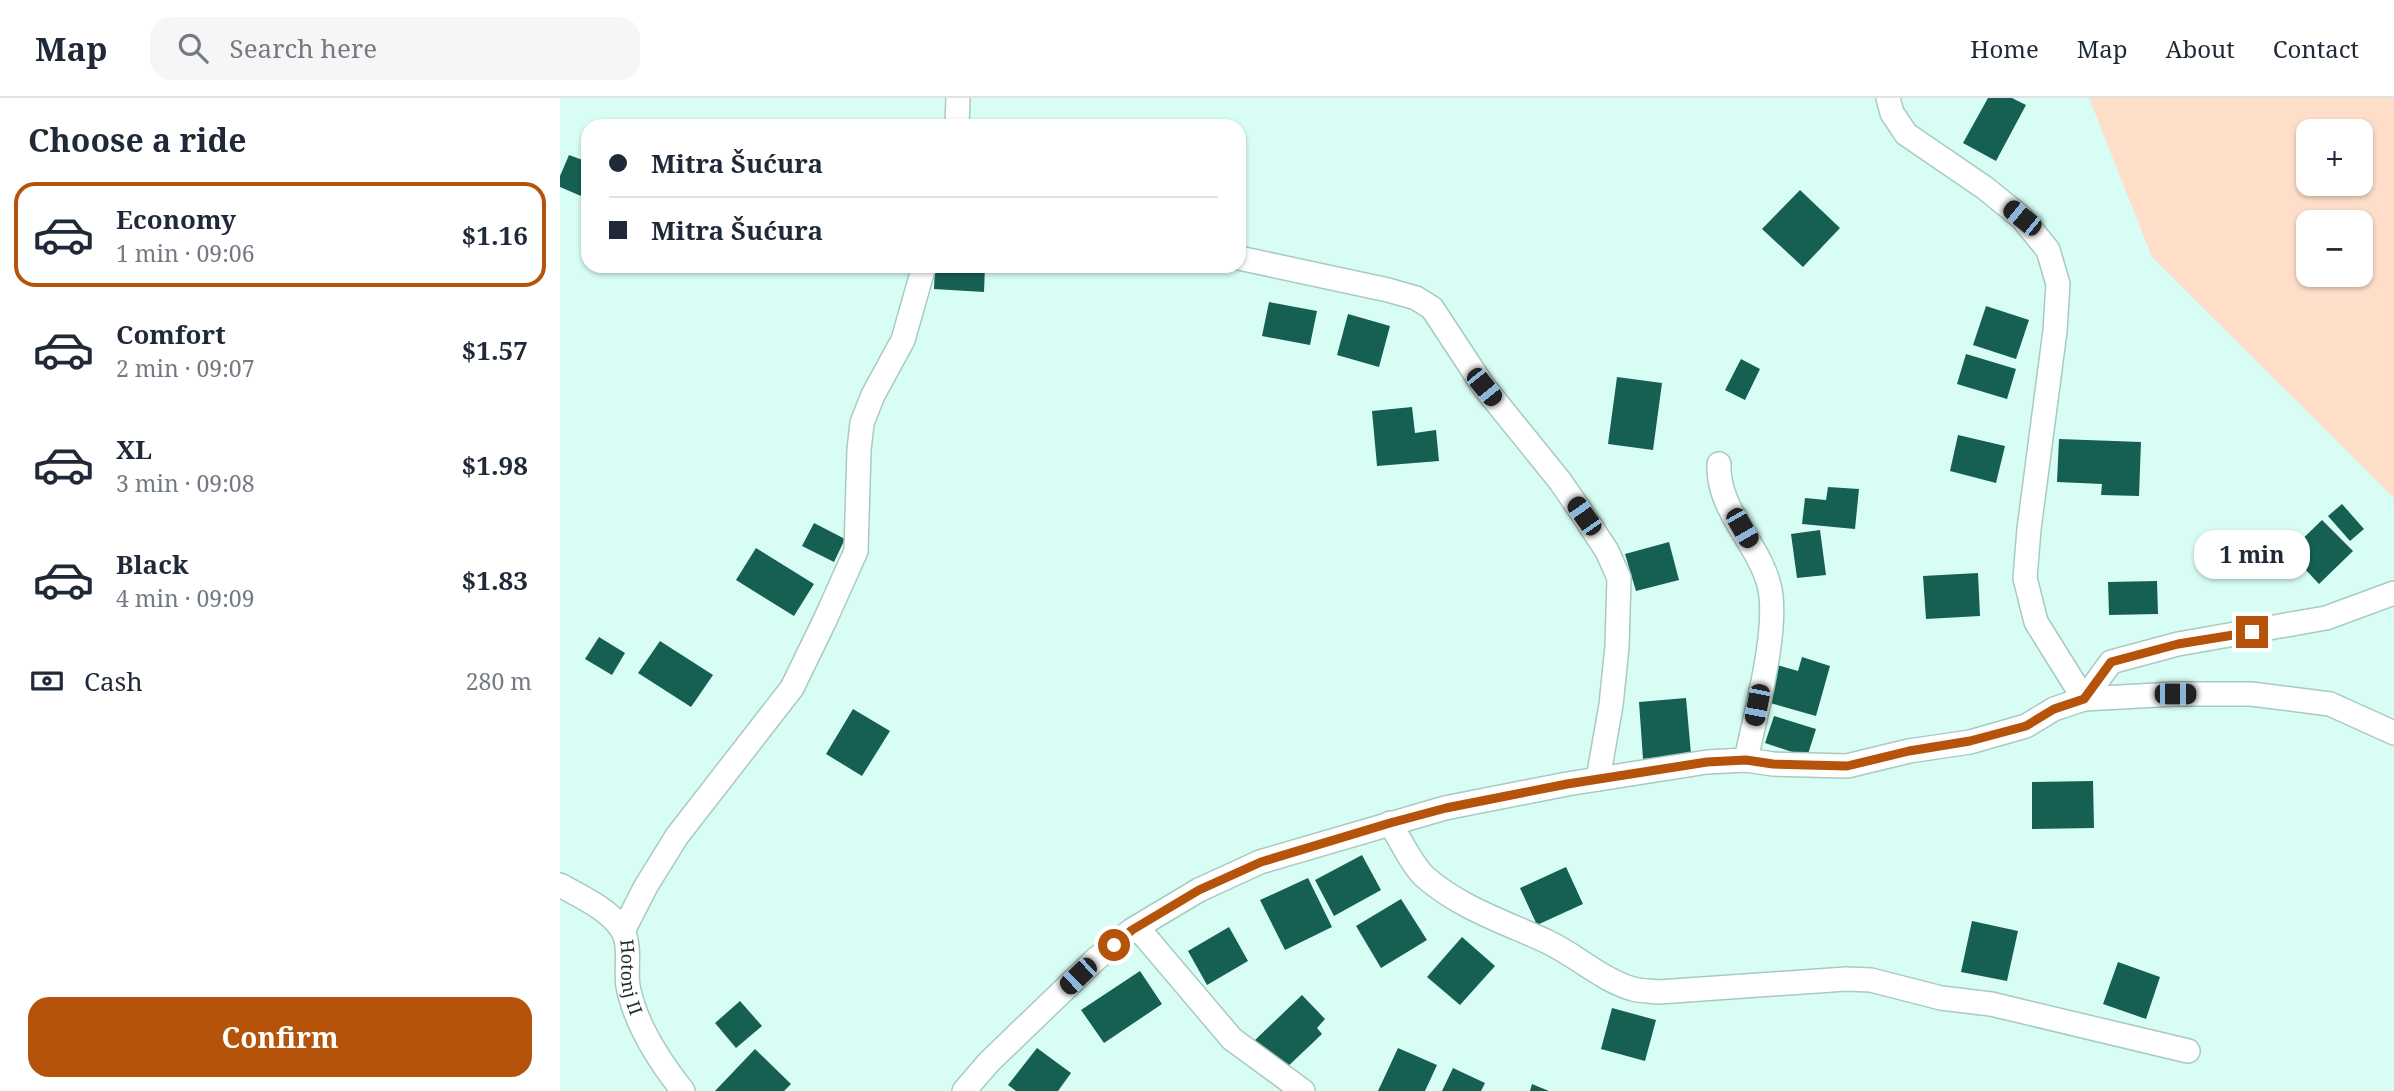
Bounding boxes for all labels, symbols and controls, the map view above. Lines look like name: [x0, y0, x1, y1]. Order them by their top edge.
search box: [150, 17, 640, 80]
text: Map: [35, 26, 108, 71]
icon: search: [174, 29, 212, 67]
text: Search here: [230, 30, 377, 66]
text: Home: [1970, 32, 2039, 65]
text: Map: [2077, 32, 2128, 65]
text: About: [2166, 32, 2235, 65]
text: Contact: [2273, 32, 2359, 65]
text: Choose a ride: [28, 118, 247, 161]
map controls: [2296, 119, 2373, 287]
button: +: [2296, 119, 2373, 196]
text: Mitra Šućura: [651, 145, 823, 181]
car: [2000, 197, 2045, 239]
text: Economy: [116, 201, 236, 237]
icon: car: [32, 203, 95, 266]
button: −: [2296, 210, 2373, 287]
text: Mitra Šućura: [651, 212, 823, 248]
text: $1.16: [462, 217, 528, 253]
text: 1 min · 09:06: [116, 237, 254, 269]
text: Comfort: [116, 316, 226, 352]
icon: car: [32, 318, 95, 381]
text: $1.57: [462, 332, 528, 368]
text: 2 min · 09:07: [116, 352, 254, 384]
car: [1463, 364, 1506, 410]
text: XL: [116, 431, 152, 467]
icon: car: [32, 433, 95, 496]
text: $1.98: [462, 447, 528, 483]
text: 3 min · 09:08: [116, 467, 254, 499]
car: [1564, 493, 1605, 539]
car: [1723, 505, 1762, 551]
callout: 1 min: [2194, 531, 2310, 580]
text: 1 min: [2219, 538, 2285, 570]
text: Black: [116, 546, 189, 582]
icon: car: [32, 548, 95, 611]
text: $1.83: [462, 562, 528, 598]
text: 4 min · 09:09: [116, 582, 254, 614]
route end: [2236, 616, 2268, 648]
icon: cash: [28, 662, 66, 700]
text: Cash: [84, 663, 143, 699]
text: 280 m: [466, 665, 532, 697]
car: [1743, 682, 1772, 728]
car: [2155, 684, 2197, 705]
route start: [1098, 929, 1130, 961]
street label: Hotonj II: [615, 938, 648, 1018]
car: [1056, 954, 1101, 998]
button: Confirm: [28, 997, 532, 1077]

